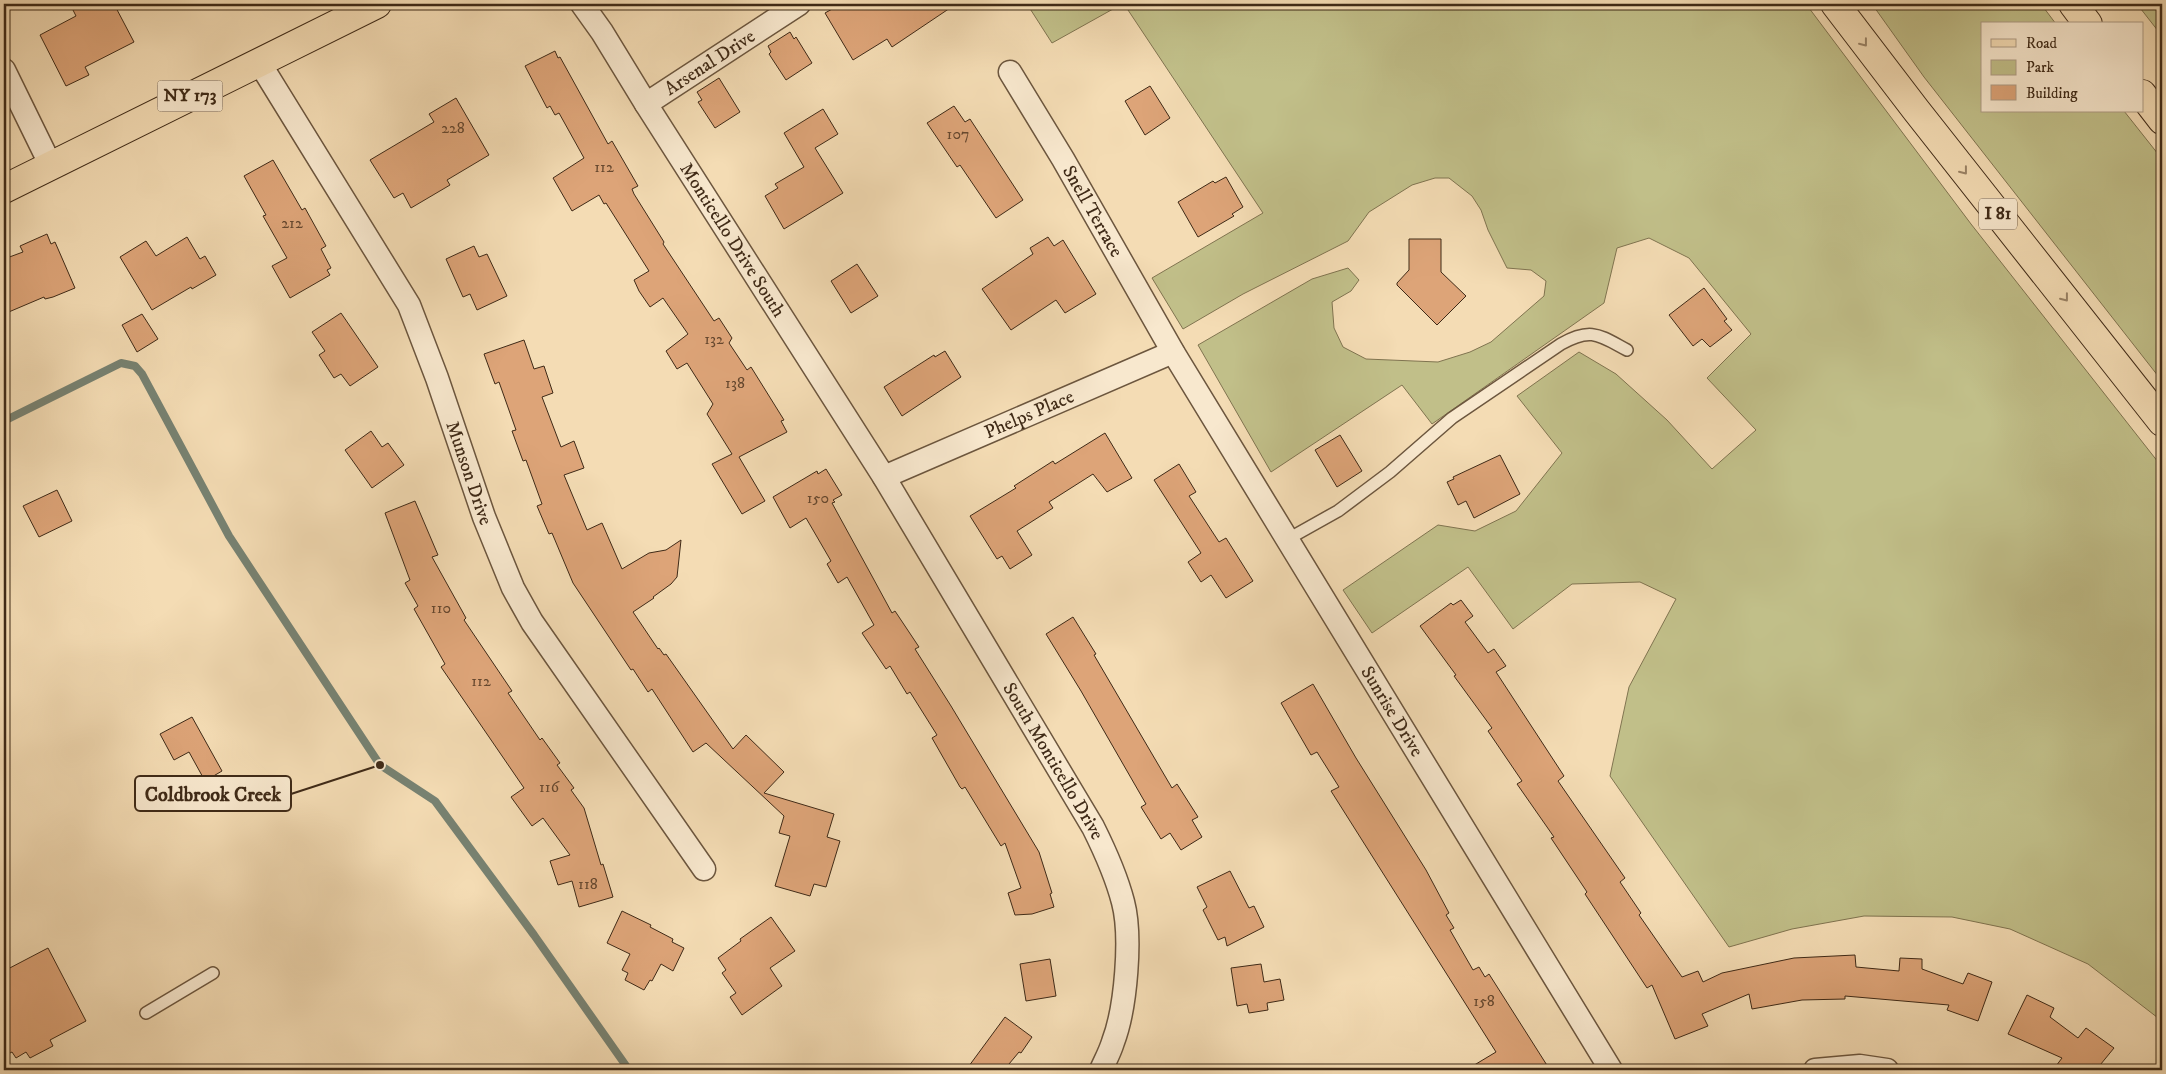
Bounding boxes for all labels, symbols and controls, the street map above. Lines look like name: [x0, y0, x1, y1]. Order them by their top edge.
legend: [1981, 22, 2144, 112]
street label: Arsenal Drive: [660, 24, 759, 100]
text: Road: [2026, 34, 2058, 53]
one-way arrow: [1858, 37, 1867, 47]
text: Park: [2026, 58, 2055, 77]
road number: NY 173: [158, 80, 222, 112]
text: Building: [2026, 84, 2078, 103]
house number: 228: [441, 118, 465, 138]
house number: 107: [947, 124, 969, 144]
house number: 112: [594, 157, 614, 177]
street label: Monticello Drive South: [675, 158, 791, 321]
street label: Snell Terrace: [1058, 161, 1128, 261]
one-way arrow: [1959, 165, 1967, 174]
road number: I 81: [1979, 198, 2017, 230]
house number: 212: [281, 213, 303, 233]
one-way arrow: [2059, 293, 2068, 302]
house number: 132: [704, 329, 724, 349]
house number: 138: [725, 373, 745, 393]
street label: Phelps Place: [981, 385, 1077, 444]
street label: Munson Drive: [441, 418, 498, 529]
house number: 150: [807, 488, 829, 508]
house number: 110: [431, 598, 451, 618]
street label: Sunrise Drive: [1356, 662, 1429, 761]
house number: 112: [471, 671, 491, 691]
street label: South Monticello Drive: [998, 678, 1109, 843]
callout: Coldbrook Creek: [135, 776, 291, 811]
house number: 116: [539, 777, 560, 797]
text: Coldbrook Creek: [145, 783, 282, 808]
house number: 118: [578, 874, 598, 894]
house number: 158: [1473, 991, 1495, 1011]

